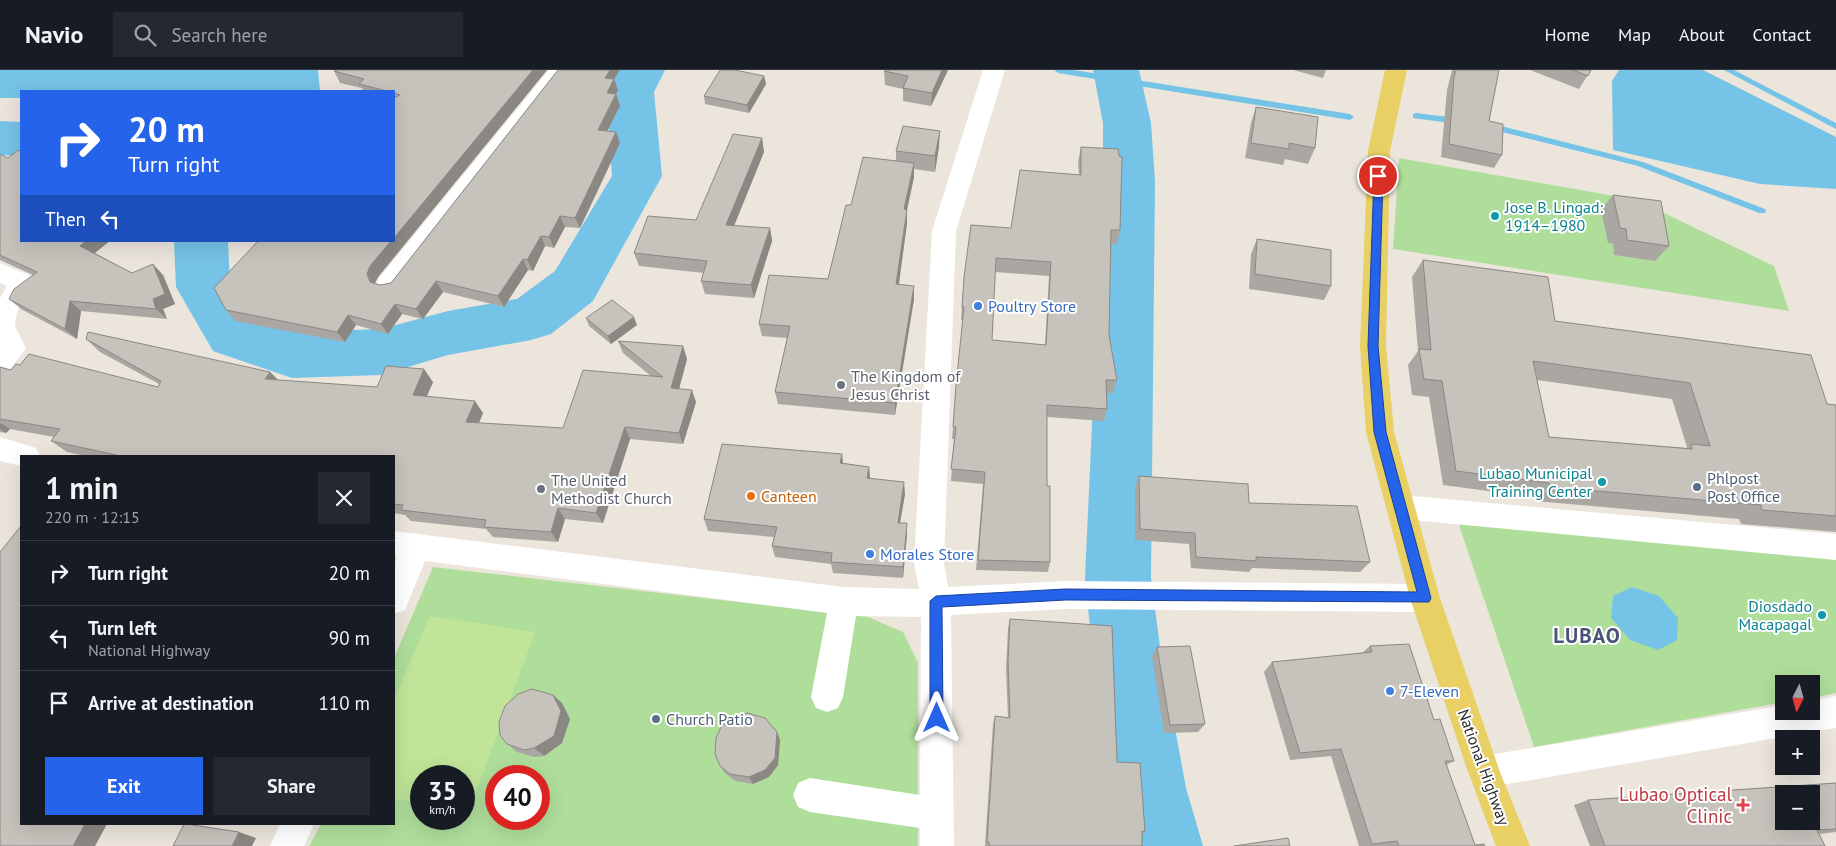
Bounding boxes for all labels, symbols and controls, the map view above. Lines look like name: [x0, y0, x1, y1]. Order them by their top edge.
search box: [113, 12, 463, 57]
text: Navio: [25, 19, 83, 50]
icon: search: [131, 21, 159, 49]
text: Search here: [171, 23, 267, 47]
text: Home: [1544, 23, 1590, 46]
text: Map: [1618, 23, 1651, 46]
text: About: [1679, 23, 1725, 46]
text: Contact: [1753, 23, 1811, 46]
text: 20 m: [128, 106, 205, 152]
icon: right: [45, 110, 110, 175]
text: Turn right: [128, 150, 220, 178]
pin: [1357, 155, 1399, 197]
icon: arrive: [1364, 162, 1392, 190]
place label: Jose B. Lingad: 1914–1980: [1504, 197, 1604, 235]
icon: left: [96, 205, 124, 233]
text: Then: [45, 207, 86, 231]
marker: Jose B. Lingad: 1914–1980: [1489, 210, 1501, 222]
place label: Poultry Store: [988, 296, 1076, 316]
marker: Poultry Store: [972, 300, 984, 312]
place label: The Kingdom of Jesus Christ: [850, 366, 961, 404]
marker: The Kingdom of Jesus Christ: [835, 379, 847, 391]
place label: Lubao Municipal Training Center: [1479, 463, 1593, 501]
text: 1 min: [45, 468, 118, 507]
place label: Phlpost Post Office: [1707, 468, 1780, 506]
place label: The United Methodist Church: [551, 470, 672, 508]
button: close: [318, 472, 370, 524]
marker: Lubao Municipal Training Center: [1596, 476, 1608, 488]
marker: Phlpost Post Office: [1691, 481, 1703, 493]
marker: The United Methodist Church: [535, 483, 547, 495]
place label: Canteen: [761, 486, 817, 506]
marker: Canteen: [745, 490, 757, 502]
text: 220 m · 12:15: [45, 507, 140, 527]
place label: Morales Store: [880, 544, 974, 564]
marker: Morales Store: [864, 548, 876, 560]
icon: right: [45, 559, 73, 587]
text: Turn right: [88, 561, 168, 585]
text: 20 m: [329, 561, 370, 585]
place label: Diosdado Macapagal: [1738, 596, 1812, 634]
marker: Diosdado Macapagal: [1816, 609, 1828, 621]
text: Turn left: [88, 616, 157, 640]
district label: LUBAO: [1553, 622, 1621, 649]
icon: left: [45, 624, 73, 652]
text: 90 m: [329, 626, 370, 650]
text: National Highway: [88, 640, 210, 660]
north arrow: [1775, 675, 1820, 720]
map controls: [1775, 675, 1820, 830]
place label: 7-Eleven: [1400, 681, 1459, 701]
marker: 7-Eleven: [1384, 685, 1396, 697]
icon: arrive: [45, 689, 73, 717]
text: Arrive at destination: [88, 691, 254, 715]
text: 110 m: [318, 691, 370, 715]
position arrow: [910, 691, 962, 743]
street label: National Highway: [1454, 706, 1514, 828]
place label: Church Patio: [666, 709, 753, 729]
marker: Church Patio: [650, 713, 662, 725]
button: +: [1775, 730, 1820, 775]
button: Exit: [45, 757, 203, 815]
button: Share: [213, 757, 370, 815]
speed limit sign: 40: [485, 765, 550, 830]
text: 35: [428, 775, 457, 807]
place label: Lubao Optical Clinic: [1619, 782, 1732, 828]
button: −: [1775, 785, 1820, 830]
marker: Lubao Optical Clinic: [1736, 798, 1750, 812]
text: km/h: [429, 802, 456, 817]

